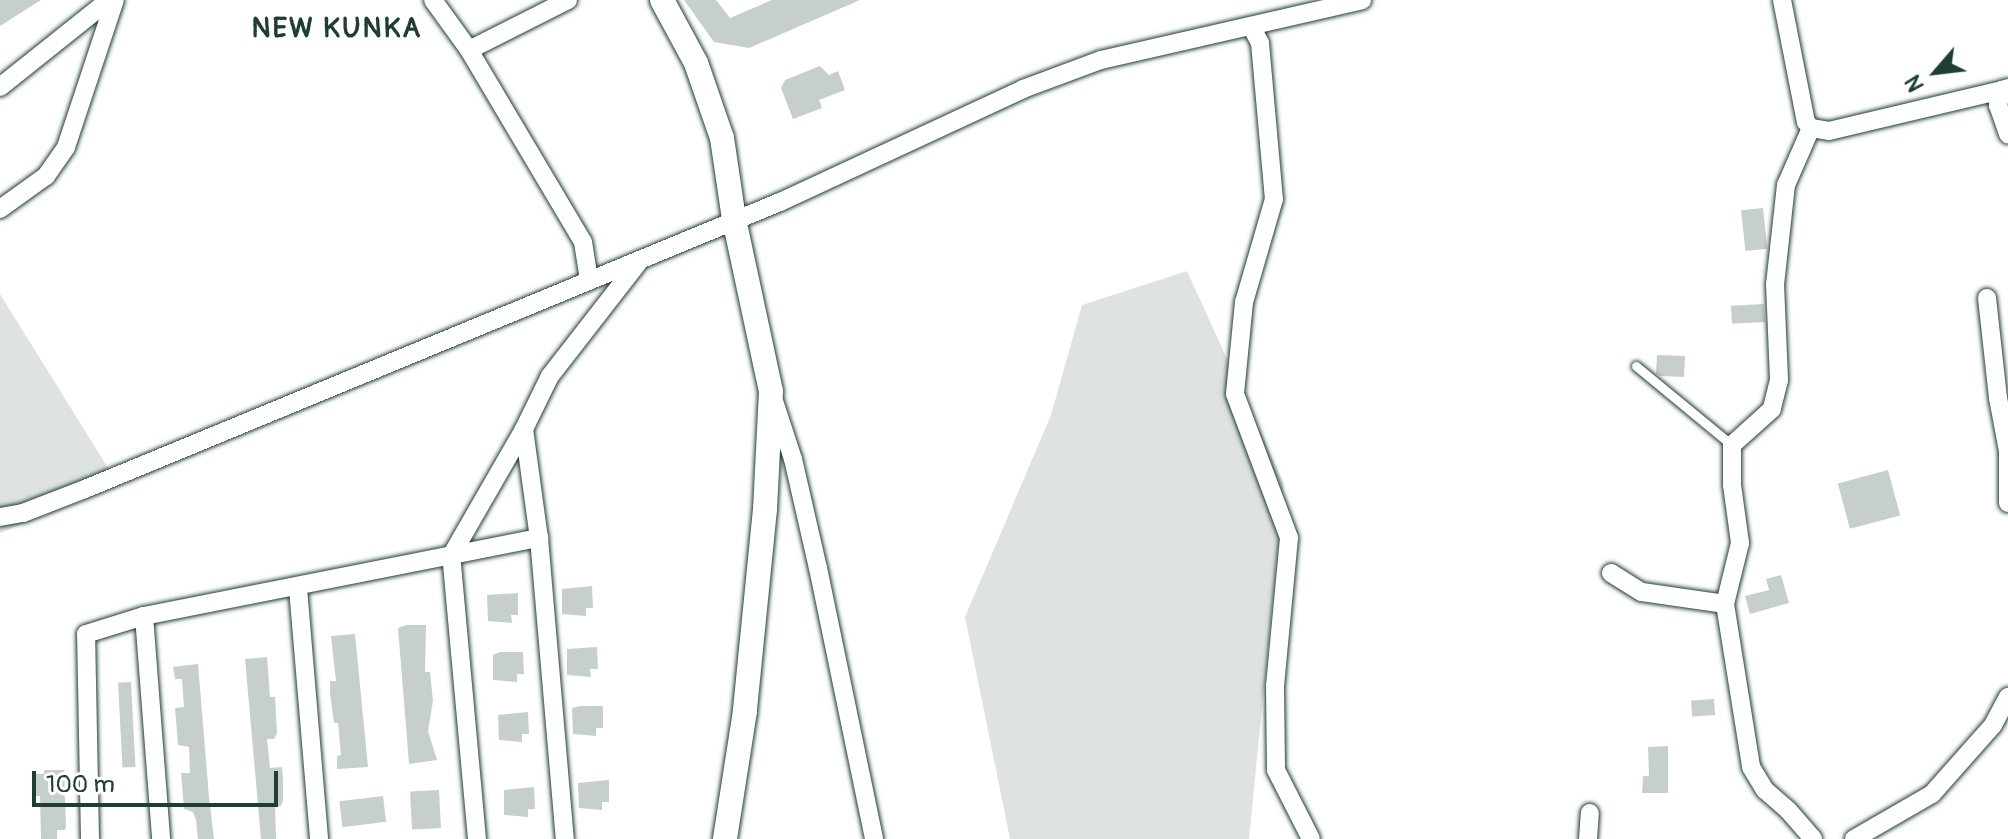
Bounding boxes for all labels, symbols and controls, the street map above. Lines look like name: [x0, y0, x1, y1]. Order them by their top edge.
district label: NEW KUNKA: [252, 12, 422, 46]
north arrow: [1896, 32, 1976, 112]
text: N: [1899, 70, 1931, 96]
scale bar: [36, 755, 282, 805]
text: 100 m: [46, 770, 115, 799]

